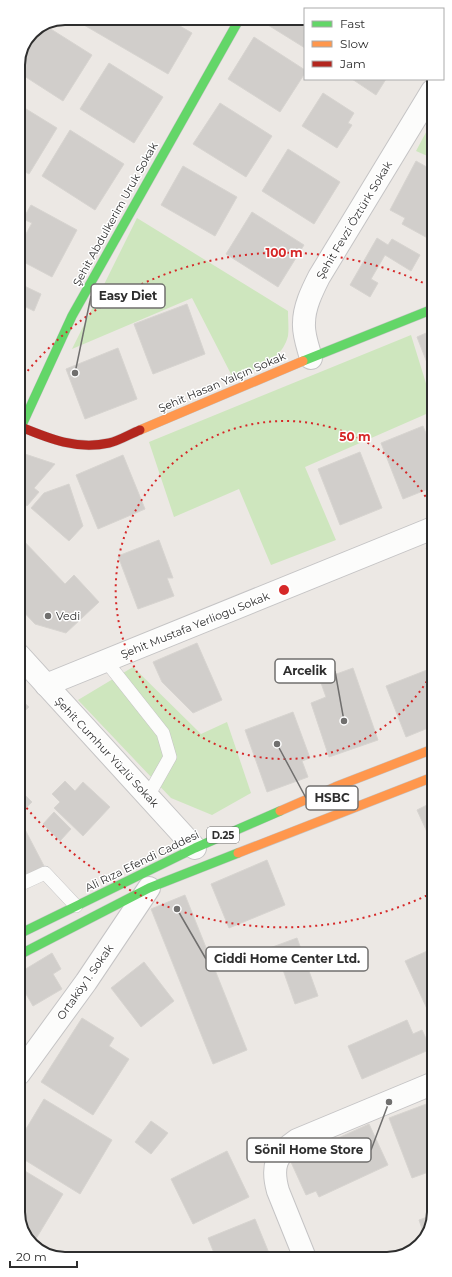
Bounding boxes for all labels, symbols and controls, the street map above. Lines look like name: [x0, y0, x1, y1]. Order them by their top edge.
legend: [304, 8, 444, 80]
text: Fast: [340, 16, 365, 31]
text: Slow: [340, 36, 369, 51]
text: Jam: [339, 56, 366, 71]
street label: Şehit Abdulkerim Uruk Sokak: [70, 139, 161, 288]
street label: Şehit Fevzi Öztürk Sokak: [313, 158, 395, 282]
text: 100 m: [266, 245, 302, 260]
callout: Easy Diet: [91, 284, 165, 308]
text: Easy Diet: [99, 288, 158, 303]
street label: Şehit Hasan Yalçın Sokak: [156, 349, 288, 415]
text: 50 m: [339, 429, 371, 444]
centre of rings: [277, 583, 291, 597]
street label: Şehit Mustafa Yerliogu Sokak: [119, 589, 272, 661]
place label: Vedi: [56, 609, 80, 623]
marker: Vedi: [43, 611, 53, 621]
callout: Arcelik: [275, 659, 335, 683]
text: Arcelik: [282, 663, 327, 678]
street label: Şehit Cumhur Yüzlü Sokak: [52, 694, 162, 810]
callout: HSBC: [306, 786, 358, 810]
text: HSBC: [314, 790, 350, 805]
street label: Ali Rıza Efendi Caddesi: [83, 827, 201, 895]
road number: D.25: [207, 827, 239, 843]
street label: Ortaköy 1. Sokak: [54, 941, 116, 1022]
callout: Ciddi Home Center Ltd.: [206, 947, 368, 971]
text: Ciddi Home Center Ltd.: [214, 951, 360, 966]
callout: Sönil Home Store: [247, 1138, 371, 1162]
text: Sönil Home Store: [255, 1142, 364, 1157]
scale bar: [10, 1243, 77, 1269]
text: 20 m: [16, 1249, 47, 1264]

